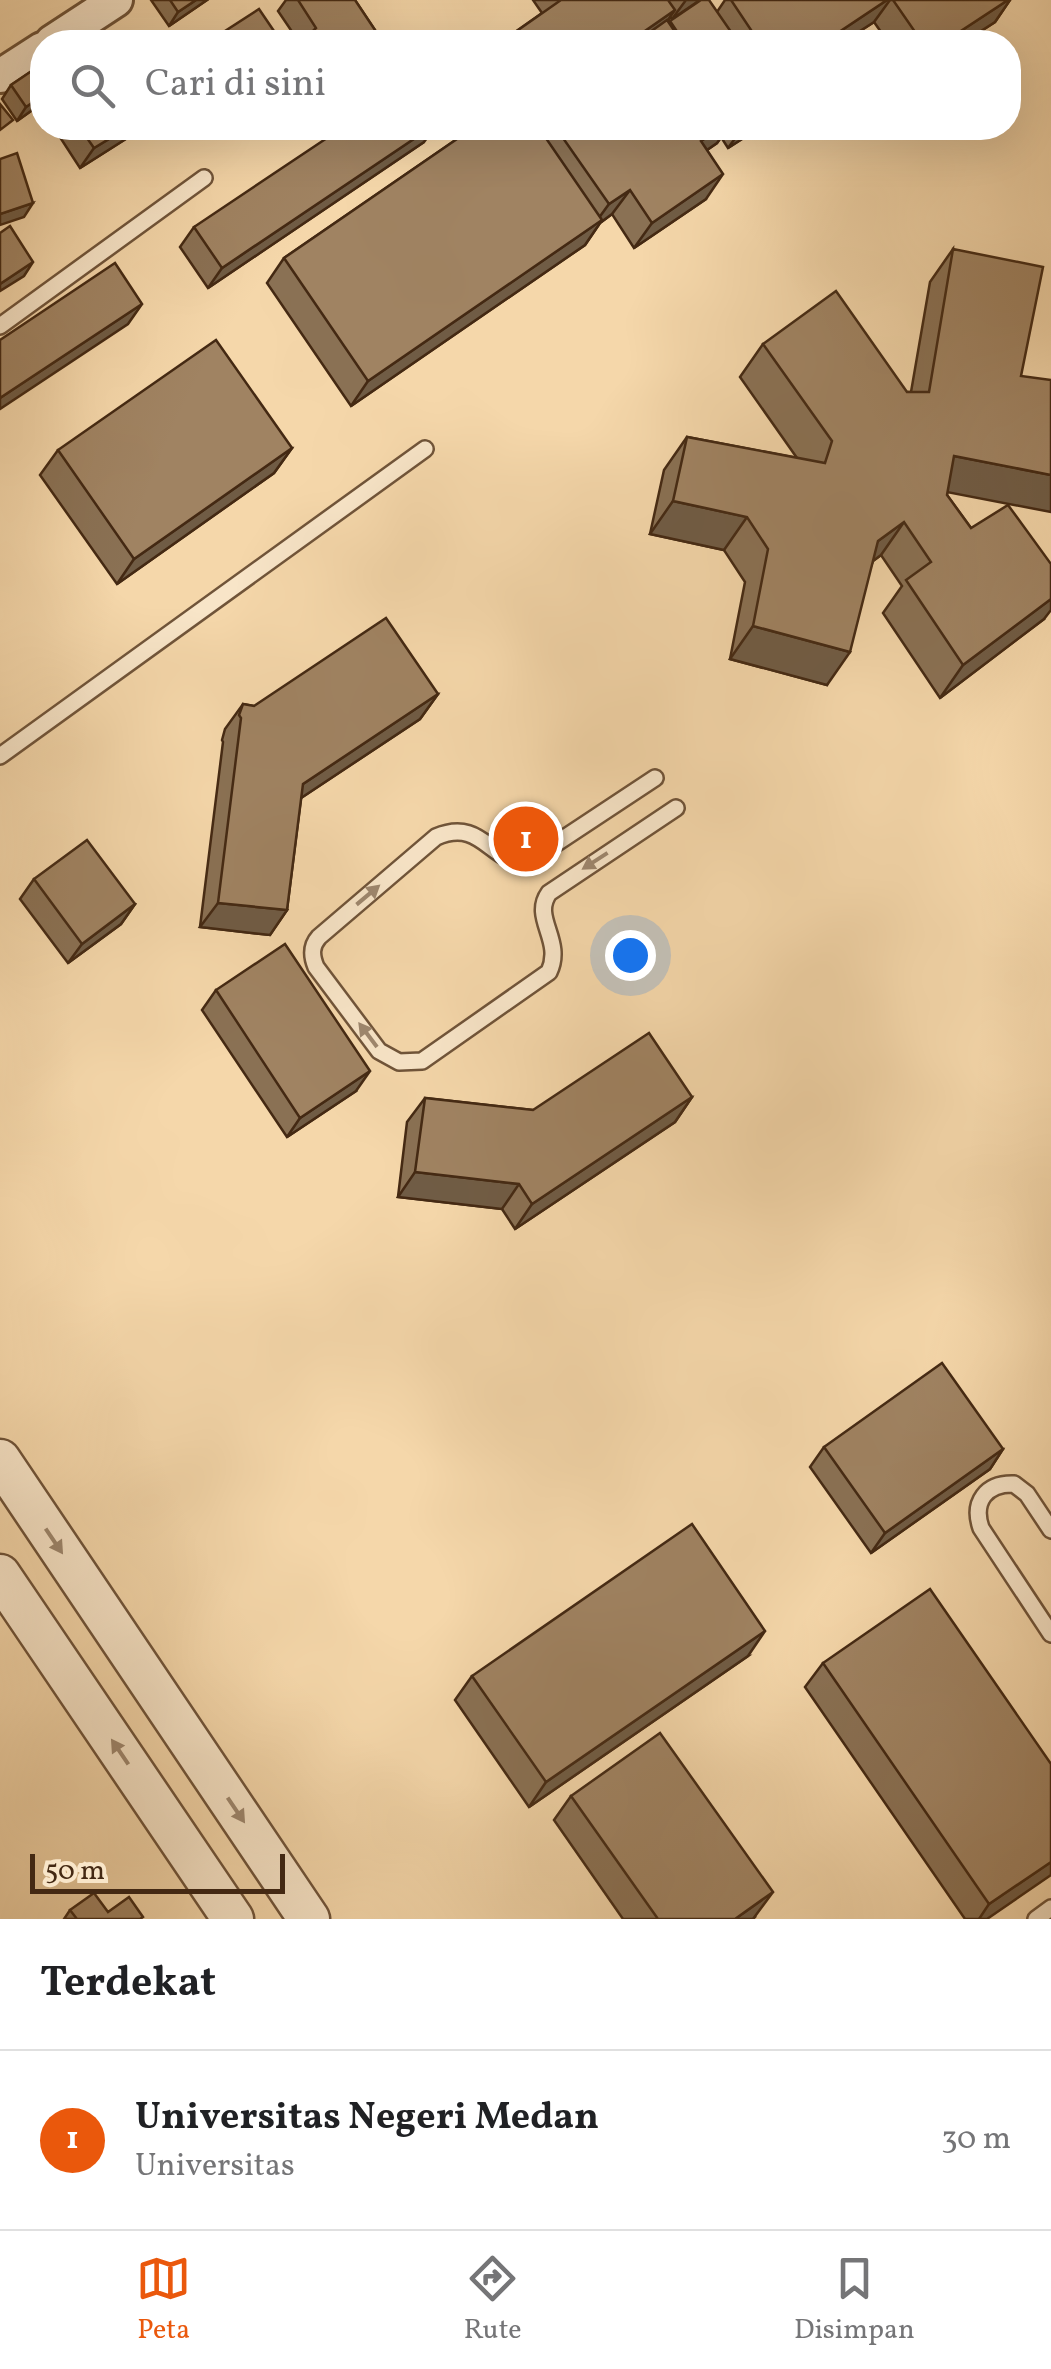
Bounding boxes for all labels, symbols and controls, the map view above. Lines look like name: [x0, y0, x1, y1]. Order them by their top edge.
search box: [30, 30, 1021, 140]
icon: search: [65, 58, 120, 113]
text: Cari di sini: [145, 59, 326, 112]
pin: 1: [494, 802, 558, 876]
one-way arrow: [581, 852, 608, 870]
one-way arrow: [356, 885, 381, 906]
your location: [605, 930, 656, 981]
one-way arrow: [357, 1023, 378, 1049]
one-way arrow: [45, 1527, 63, 1554]
one-way arrow: [111, 1738, 129, 1765]
one-way arrow: [226, 1797, 245, 1824]
scale bar: [30, 1849, 285, 1894]
text: 50 m: [45, 1852, 105, 1891]
text: Terdekat: [40, 1955, 216, 2014]
text: Universitas Negeri Medan: [135, 2092, 599, 2145]
text: 1: [66, 2118, 79, 2162]
text: 30 m: [941, 2118, 1011, 2162]
text: Universitas: [135, 2145, 295, 2189]
tab: Peta: [136, 2251, 191, 2350]
tab: Rute: [464, 2251, 521, 2350]
tab: Disimpan: [794, 2251, 915, 2350]

